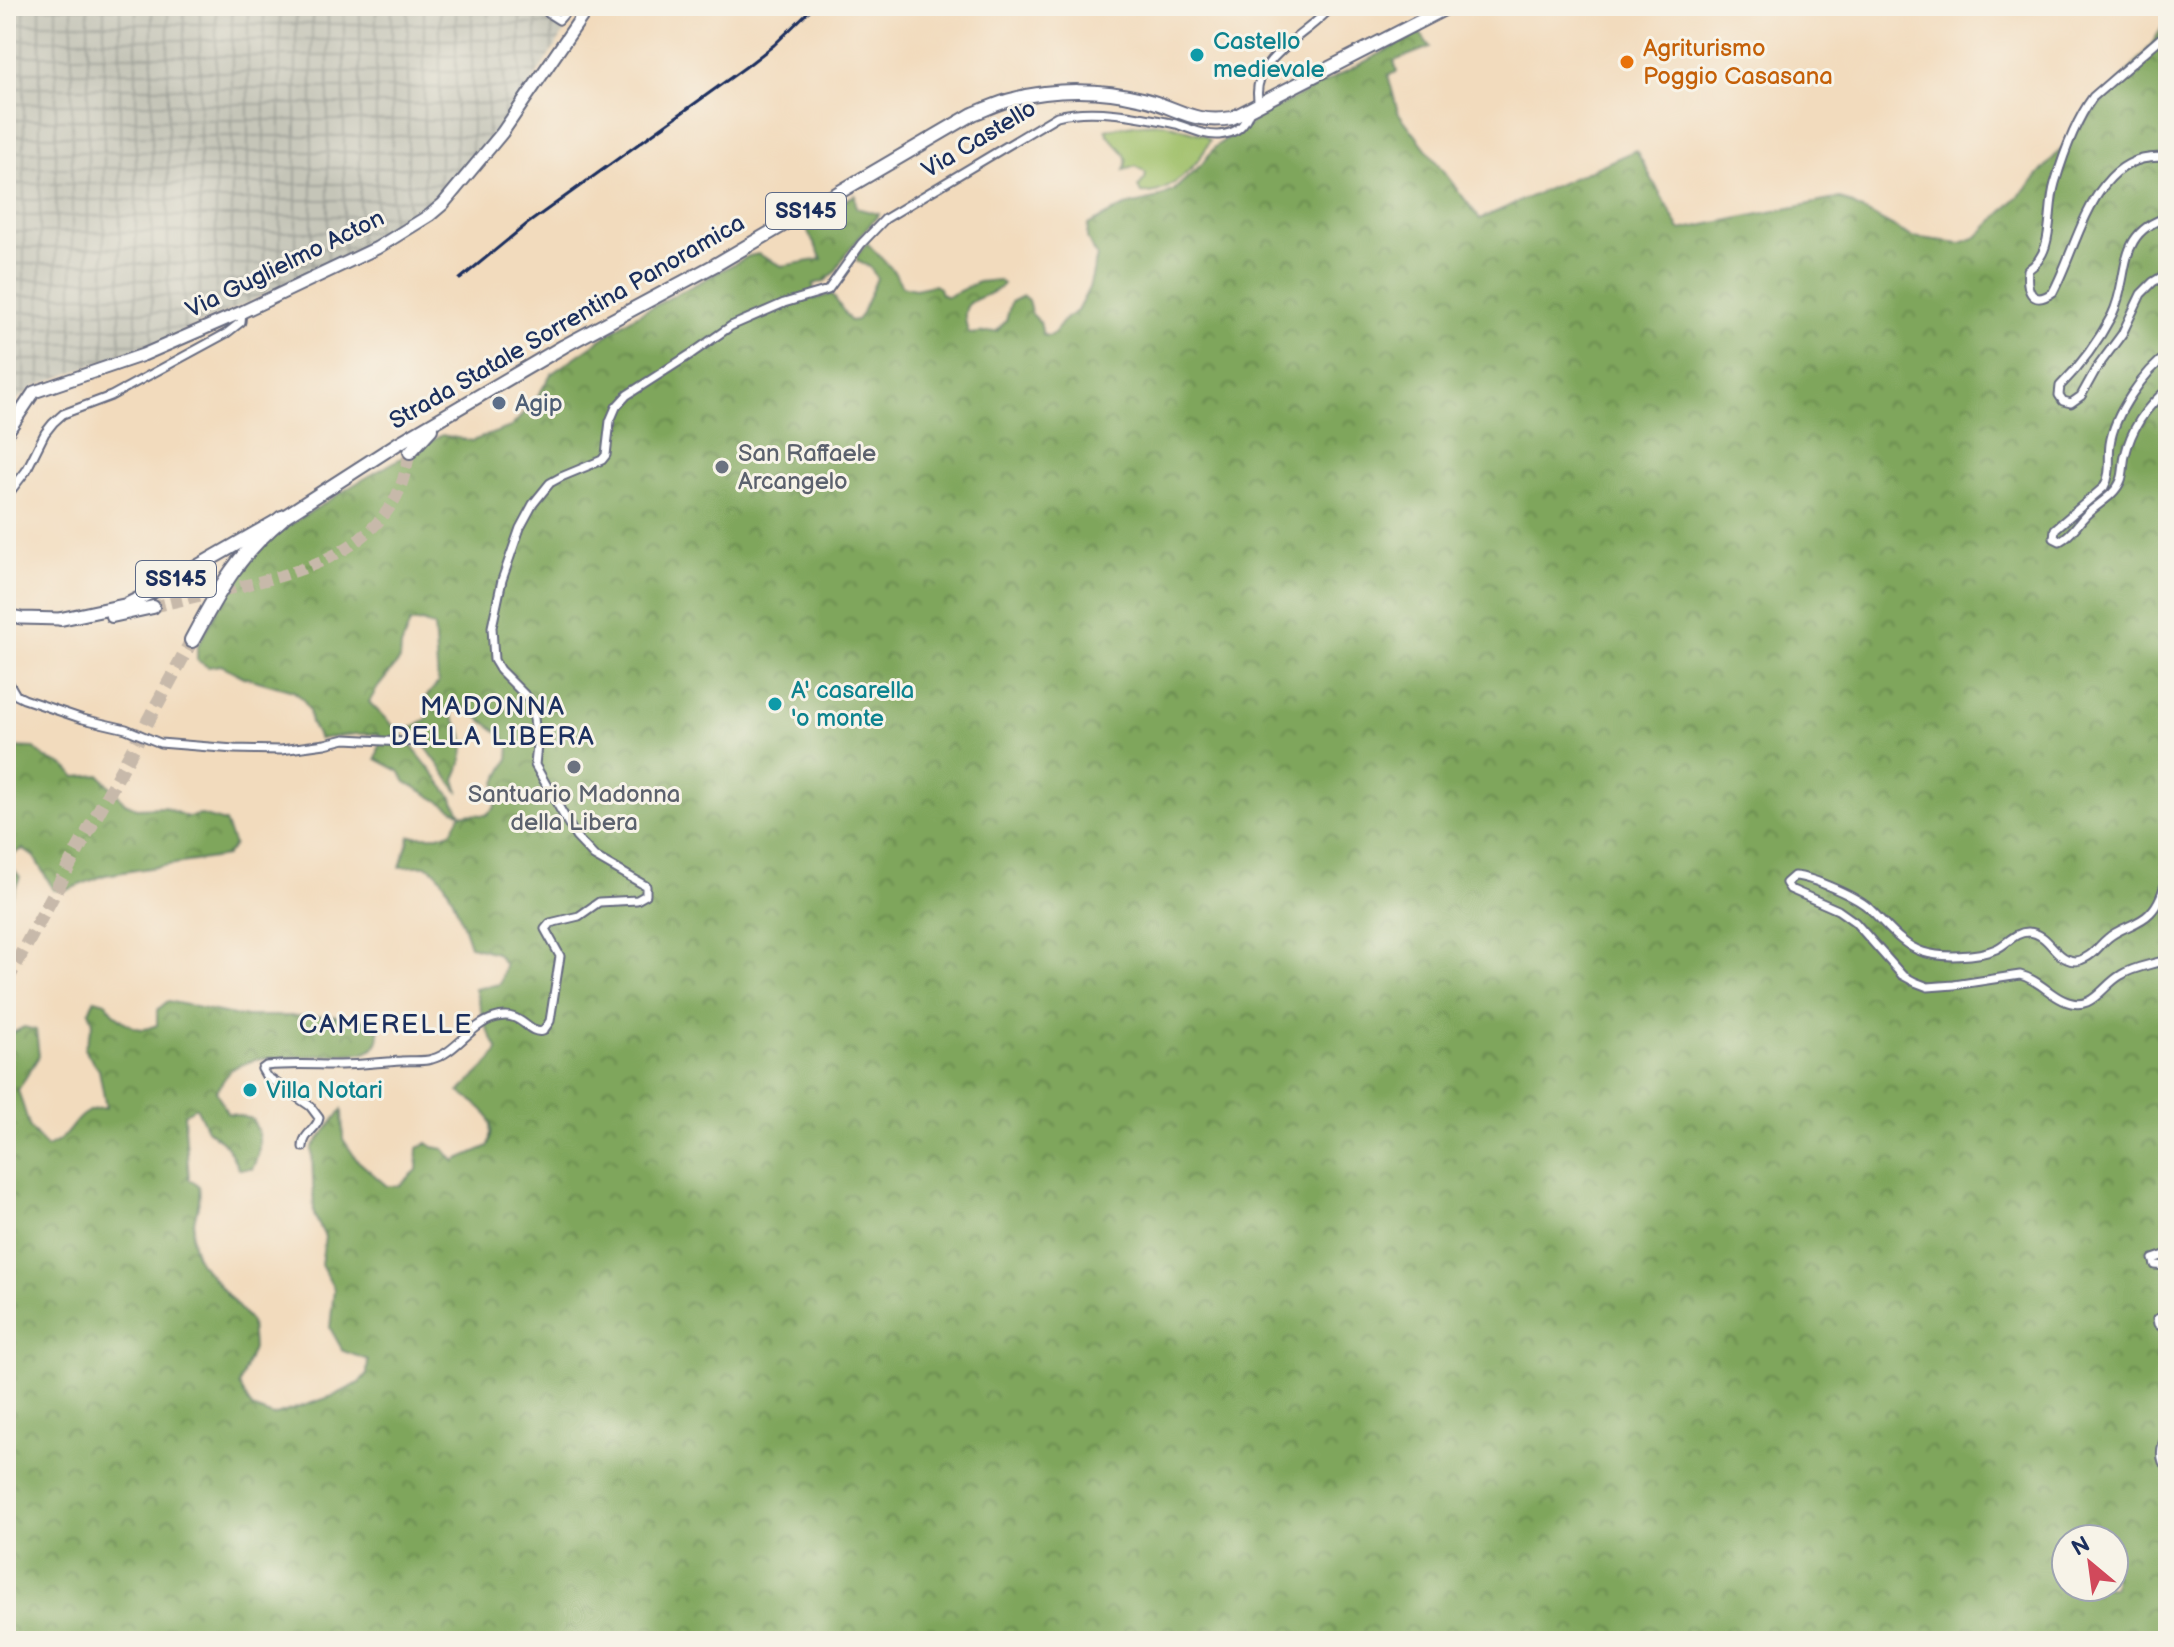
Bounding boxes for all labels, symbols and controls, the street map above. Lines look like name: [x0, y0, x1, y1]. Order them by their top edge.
place label: Castello medievale: [1213, 27, 1325, 84]
place label: Agriturismo Poggio Casasana: [1643, 34, 1833, 91]
marker: Castello medievale: [1188, 46, 1206, 64]
marker: Agriturismo Poggio Casasana: [1618, 53, 1636, 71]
street label: Via Castello: [917, 94, 1041, 184]
road number: SS145: [766, 193, 846, 229]
street label: Via Guglielmo Acton: [181, 203, 389, 325]
street label: Strada Statale Sorrentina Panoramica: [384, 208, 750, 436]
place label: Agip: [515, 389, 563, 418]
marker: Agip: [490, 394, 508, 412]
place label: San Raffaele Arcangelo: [738, 439, 876, 496]
marker: San Raffaele Arcangelo: [713, 458, 731, 476]
road number: SS145: [136, 561, 216, 597]
place label: A' casarella 'o monte: [791, 676, 914, 733]
district label: MADONNA DELLA LIBERA: [390, 692, 596, 753]
marker: A' casarella 'o monte: [766, 695, 784, 713]
marker: Santuario Madonna della Libera: [565, 758, 583, 776]
place label: Santuario Madonna della Libera: [468, 780, 680, 837]
district label: CAMERELLE: [299, 1010, 473, 1041]
place label: Villa Notari: [266, 1076, 383, 1105]
marker: Villa Notari: [241, 1081, 259, 1099]
north arrow: [2050, 1523, 2130, 1603]
text: N: [2067, 1531, 2095, 1563]

